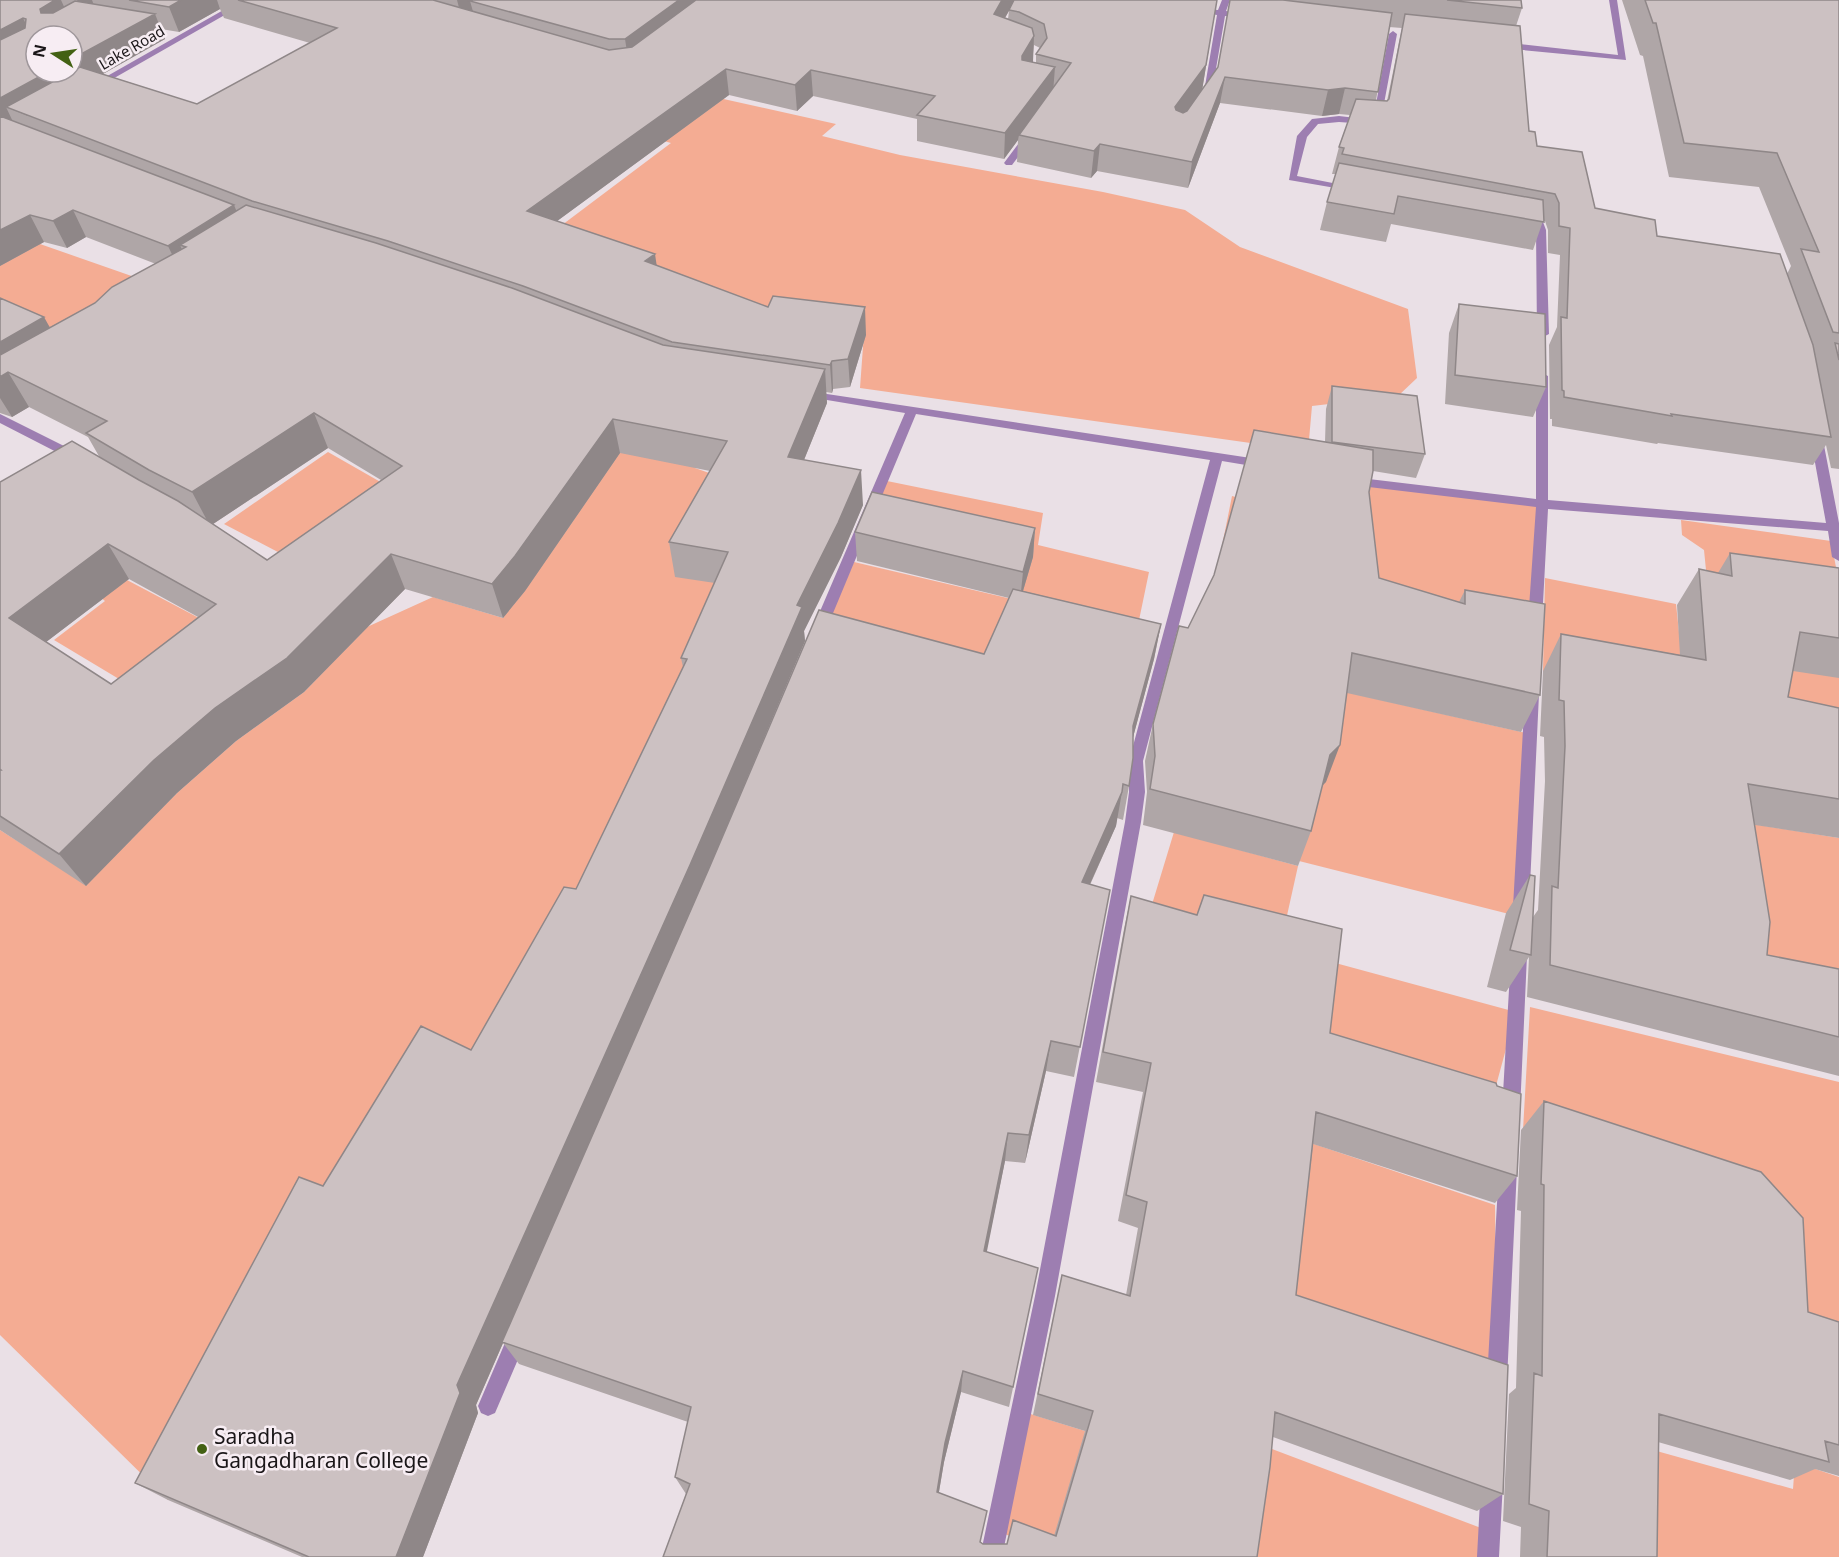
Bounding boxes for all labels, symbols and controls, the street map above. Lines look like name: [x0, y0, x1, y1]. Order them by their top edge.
street label: Lake Road: [95, 20, 168, 74]
north arrow: [24, 24, 84, 84]
text: N: [27, 42, 51, 60]
place label: Saradha Gangadharan College: [214, 1422, 428, 1474]
marker: Saradha Gangadharan College: [195, 1442, 209, 1456]

